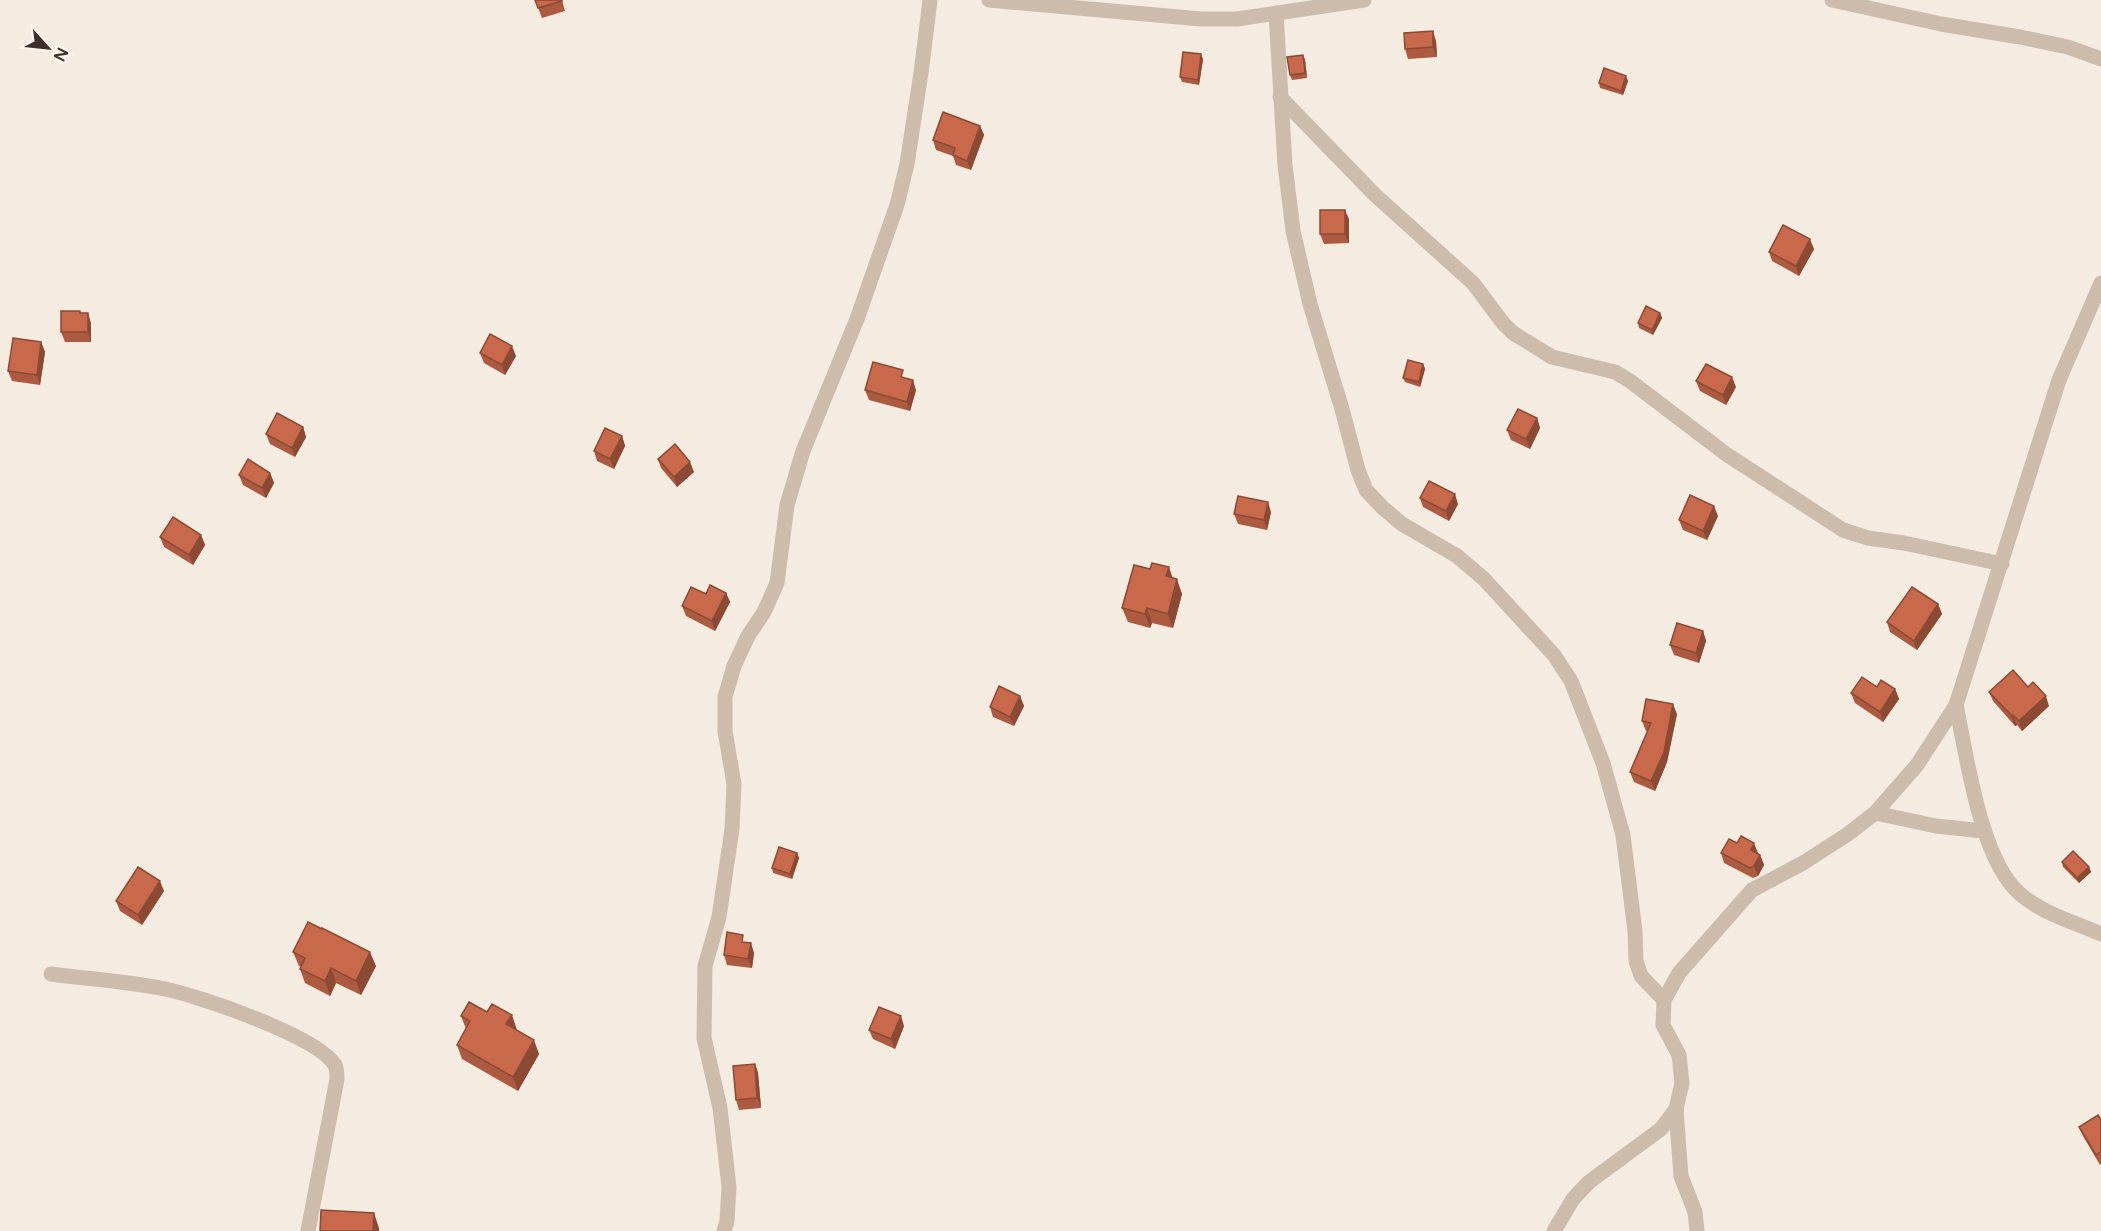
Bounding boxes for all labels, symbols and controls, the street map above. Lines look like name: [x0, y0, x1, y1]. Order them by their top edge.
north arrow: [18, 18, 78, 78]
text: N: [49, 44, 72, 65]

